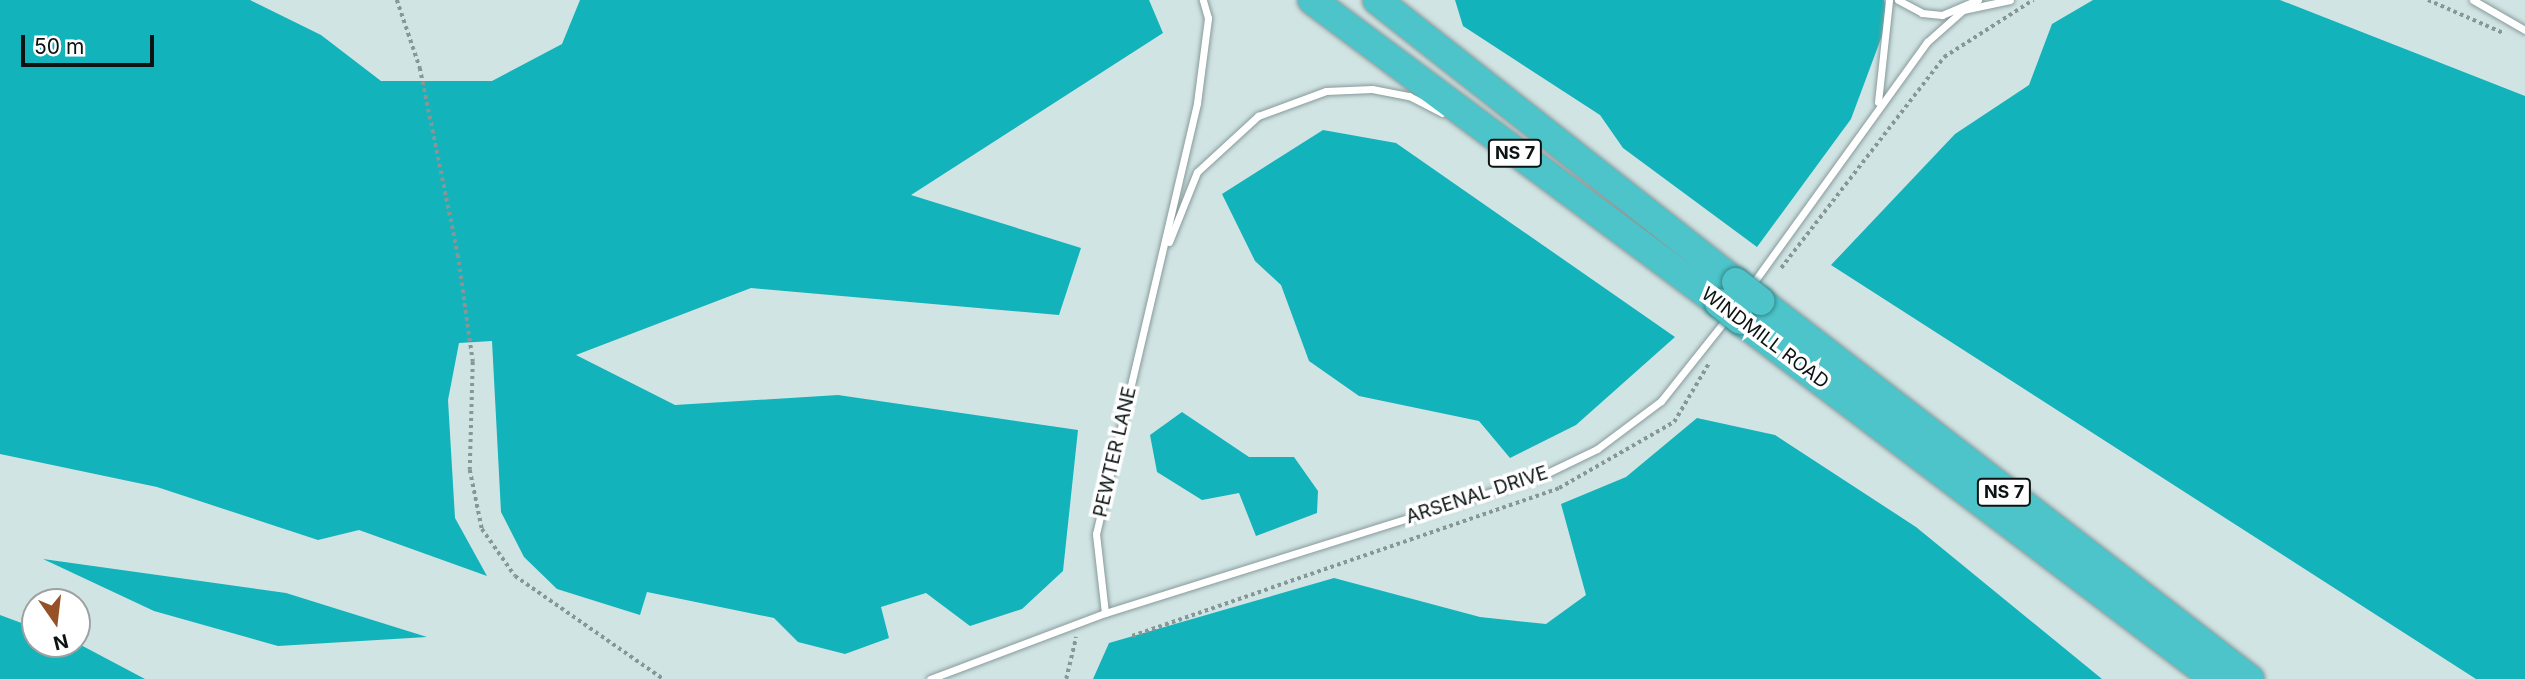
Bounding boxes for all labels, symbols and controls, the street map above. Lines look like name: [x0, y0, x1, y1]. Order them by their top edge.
scale bar: [24, 21, 158, 65]
text: 50 m: [34, 34, 84, 59]
road number: NS 7: [1487, 138, 1543, 168]
street label: WINDMILL ROAD: [1697, 283, 1833, 393]
street label: PEWTER LANE: [1089, 385, 1141, 519]
street label: ARSENAL DRIVE: [1403, 461, 1551, 529]
road number: NS 7: [1976, 478, 2032, 506]
north arrow: [21, 588, 91, 658]
text: N: [51, 629, 71, 655]

